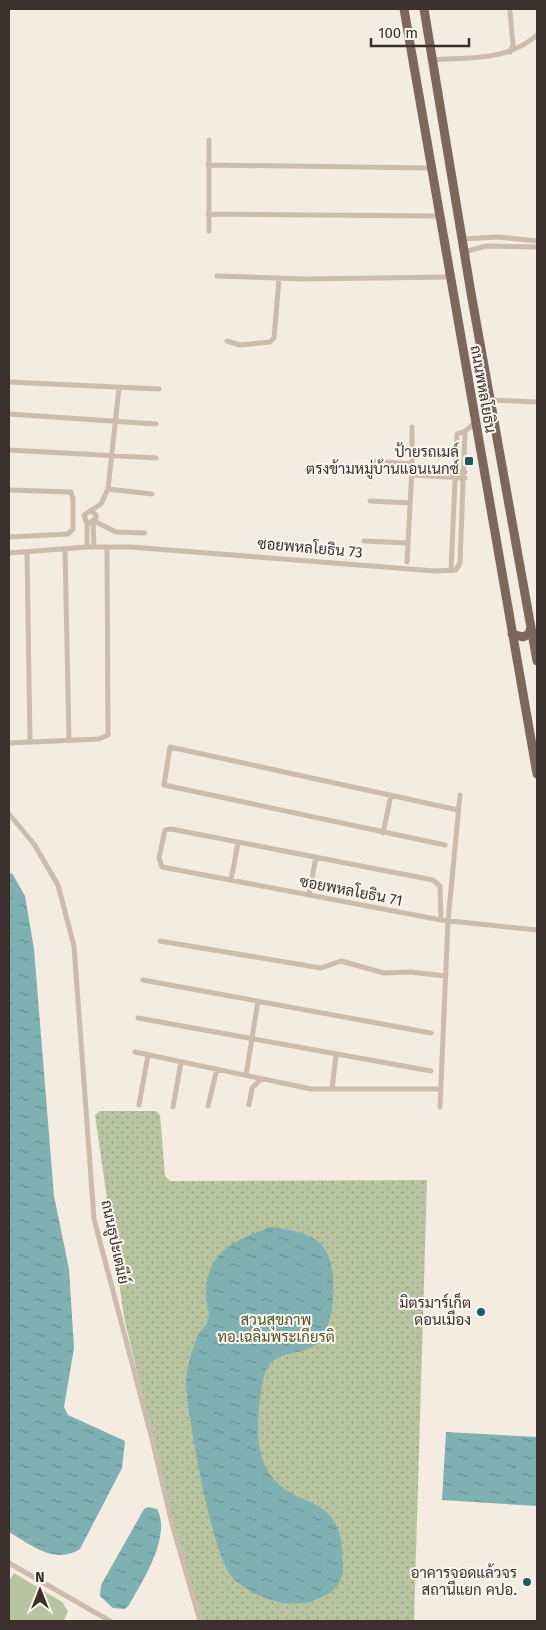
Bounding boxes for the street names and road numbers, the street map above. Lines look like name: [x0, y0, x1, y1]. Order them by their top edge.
street label: ถนนพหลโยธิน: [466, 344, 501, 434]
street label: ซอยพหลโยธิน 73: [257, 533, 363, 562]
street label: ซอยพหลโยธิน 71: [298, 871, 404, 910]
street label: ถนนธูปะเตมีย์: [96, 1198, 134, 1286]

